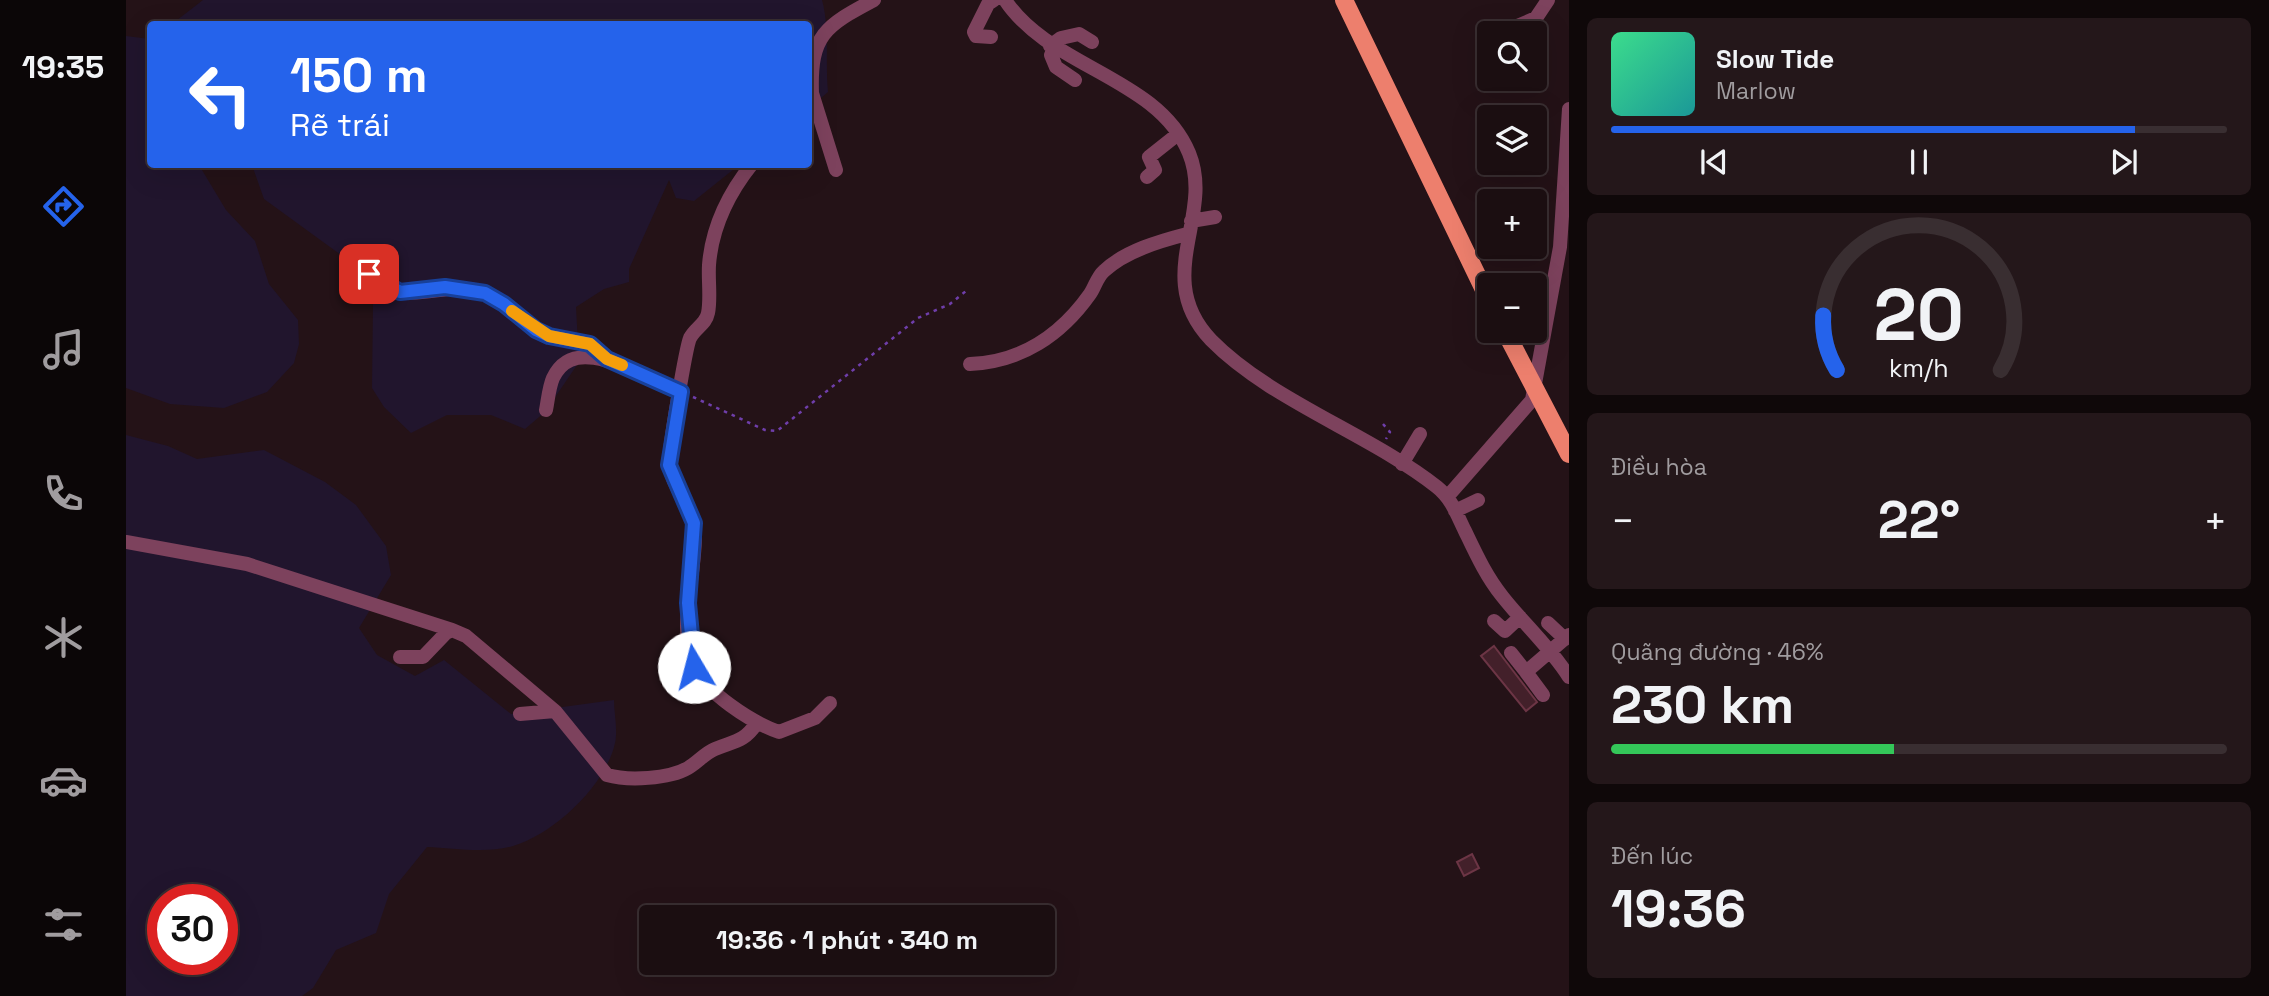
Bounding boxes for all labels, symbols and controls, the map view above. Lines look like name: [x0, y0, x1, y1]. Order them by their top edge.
map controls: [1477, 21, 1547, 343]
button: search: [1477, 21, 1547, 91]
text: Slow Tide: [1716, 42, 1834, 76]
text: 150 m: [290, 44, 428, 106]
text: 19:35: [22, 47, 104, 87]
icon: left: [175, 49, 266, 140]
text: Marlow: [1716, 76, 1796, 106]
text: Rẽ trái: [290, 105, 390, 145]
button: layers: [1477, 105, 1547, 175]
icon: previous: [1695, 143, 1733, 181]
icon: pause: [1900, 143, 1938, 181]
icon: next: [2105, 143, 2143, 181]
icon: directions: [39, 182, 88, 231]
button: +: [1477, 189, 1547, 259]
pin: [339, 244, 399, 304]
icon: arrive: [350, 255, 388, 293]
text: 20: [1874, 268, 1964, 361]
button: −: [1477, 273, 1547, 343]
icon: music: [39, 325, 88, 374]
text: km/h: [1889, 351, 1949, 383]
text: Điều hòa: [1611, 452, 1707, 482]
icon: phone: [39, 469, 88, 518]
text: 22°: [1878, 487, 1960, 553]
text: −: [1611, 497, 1635, 545]
text: +: [2203, 497, 2227, 545]
icon: climate: [39, 613, 88, 662]
position arrow: [657, 630, 731, 704]
text: Quãng đường · 46%: [1611, 637, 1824, 667]
text: 230 km: [1611, 672, 1794, 738]
icon: car: [39, 756, 88, 805]
text: Đến lúc: [1611, 841, 1693, 871]
text: 19:36: [1611, 876, 1746, 942]
speed limit sign: 30: [147, 884, 238, 975]
icon: filters: [39, 900, 88, 949]
text: 19:36 · 1 phút · 340 m: [716, 923, 978, 957]

